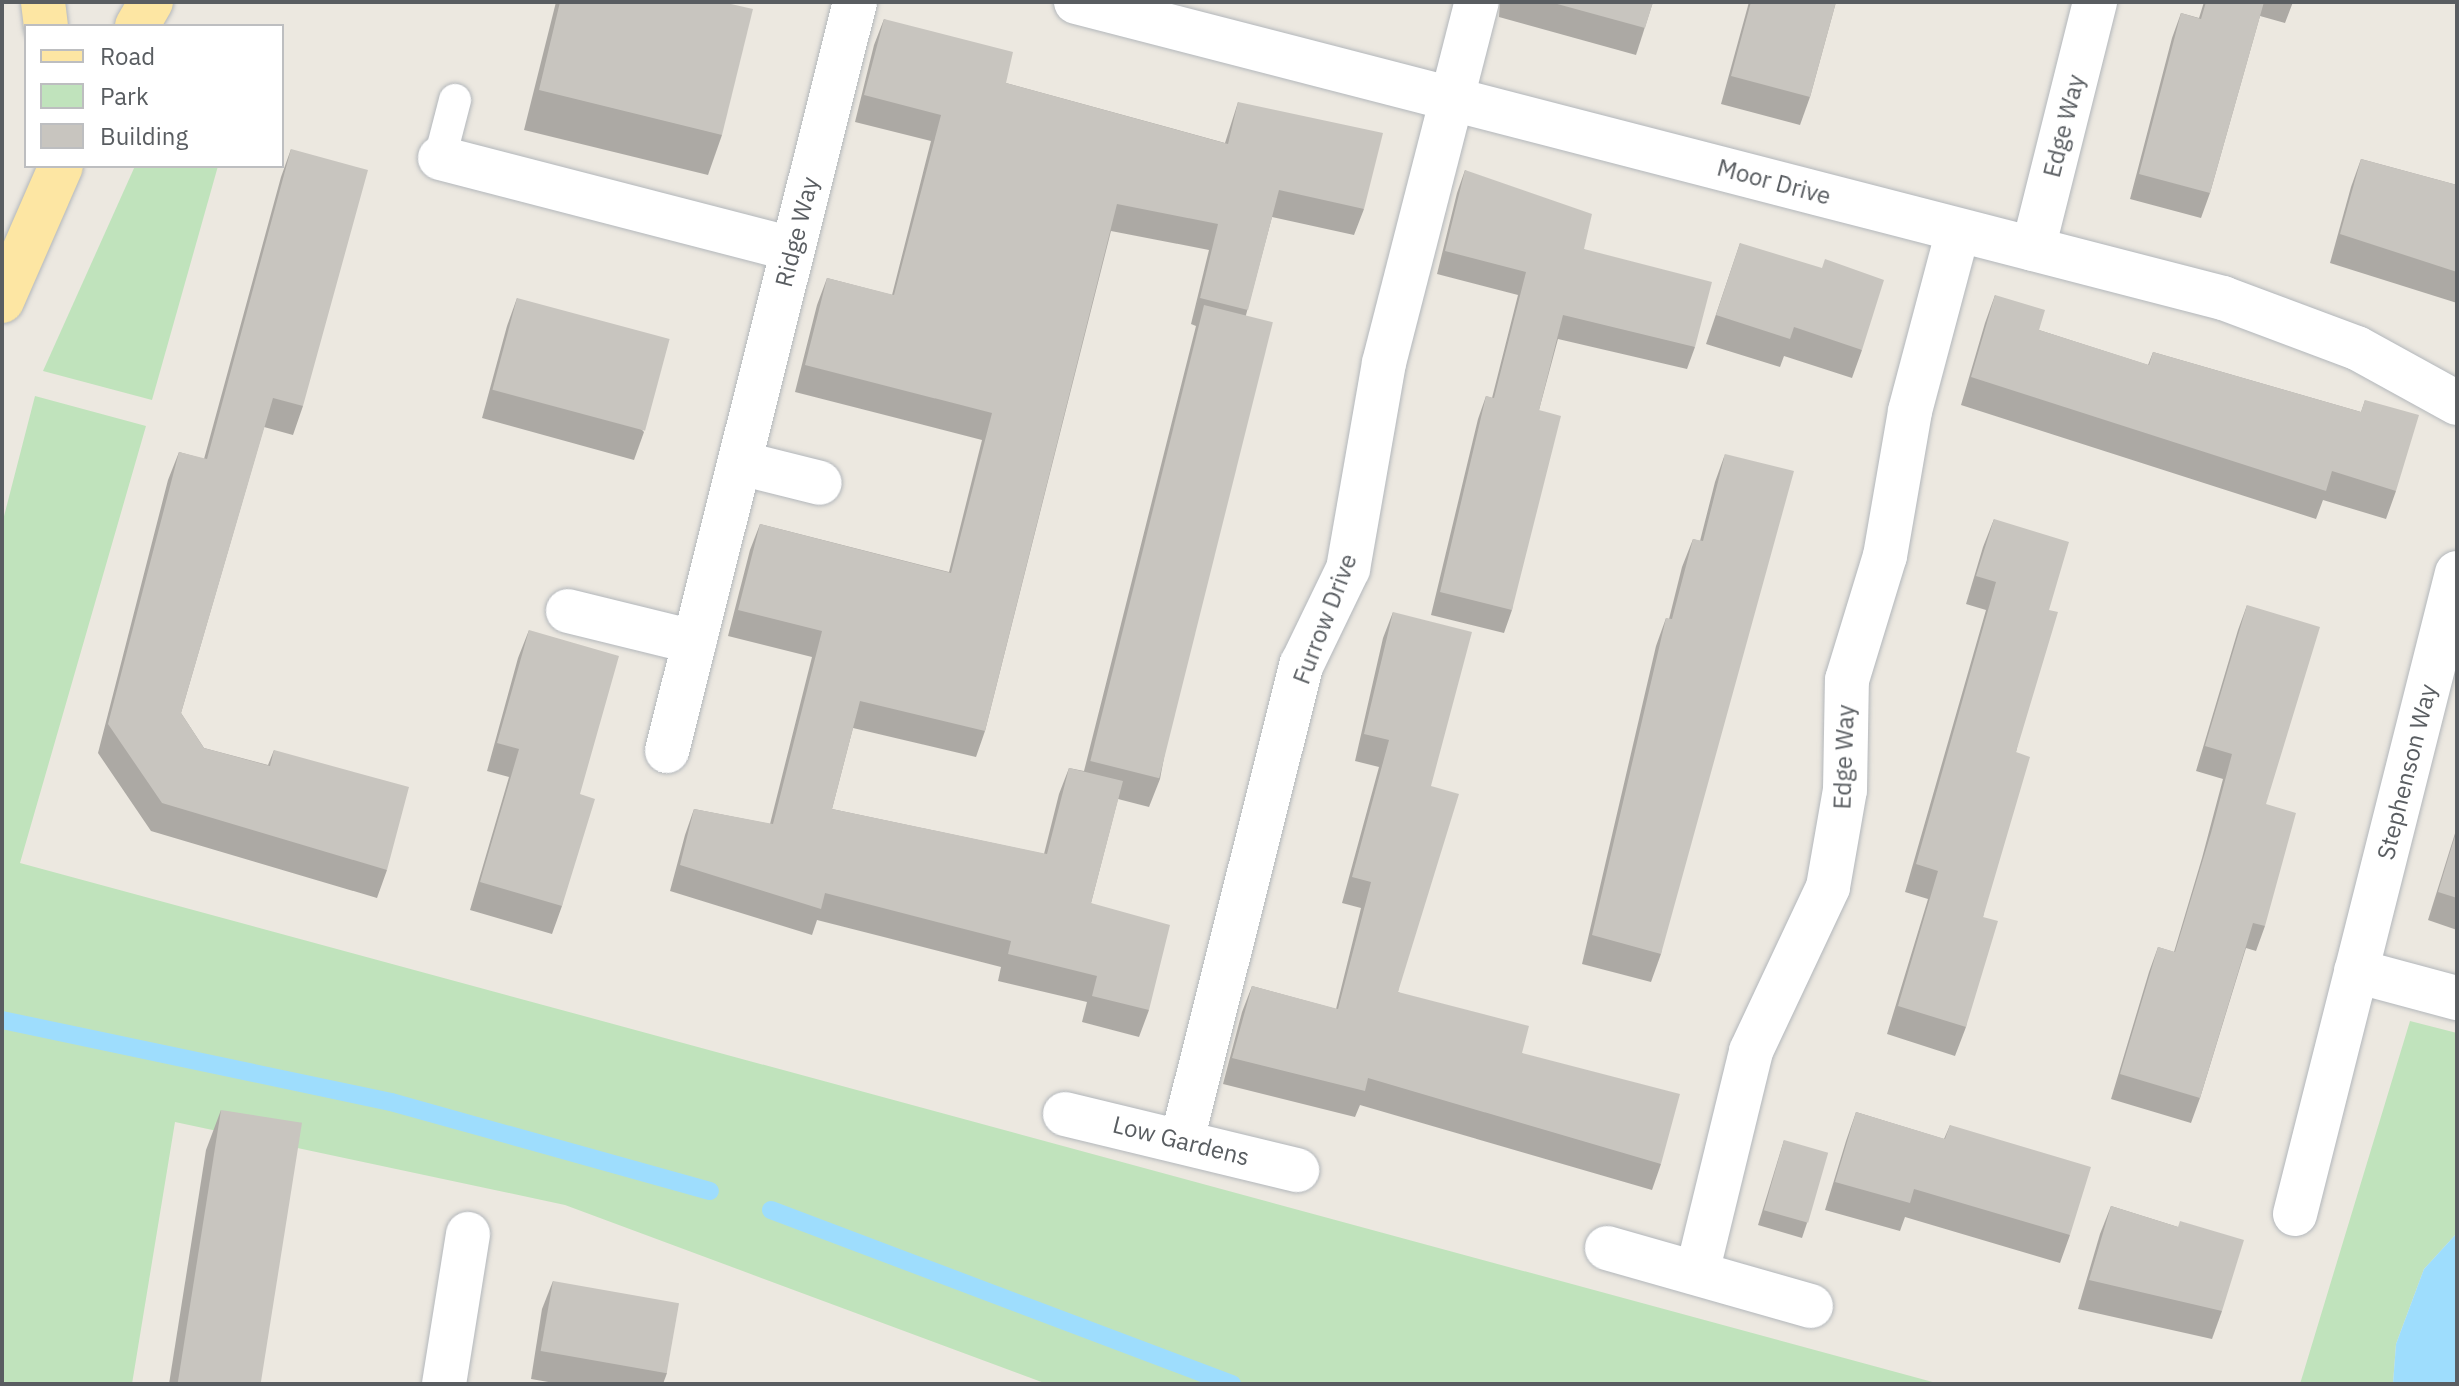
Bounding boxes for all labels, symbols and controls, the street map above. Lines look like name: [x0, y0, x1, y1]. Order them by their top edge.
legend: [24, 24, 284, 168]
text: Road: [100, 40, 155, 72]
street label: Edge Way: [2037, 72, 2091, 180]
text: Park: [100, 80, 149, 112]
text: Building: [100, 120, 188, 152]
street label: Moor Drive: [1714, 153, 1834, 211]
street label: Ridge Way: [769, 174, 825, 290]
street label: Furrow Drive: [1287, 550, 1363, 688]
street label: Stephenson Way: [2371, 681, 2443, 863]
street label: Edge Way: [1828, 704, 1860, 810]
street label: Low Gardens: [1110, 1110, 1252, 1172]

